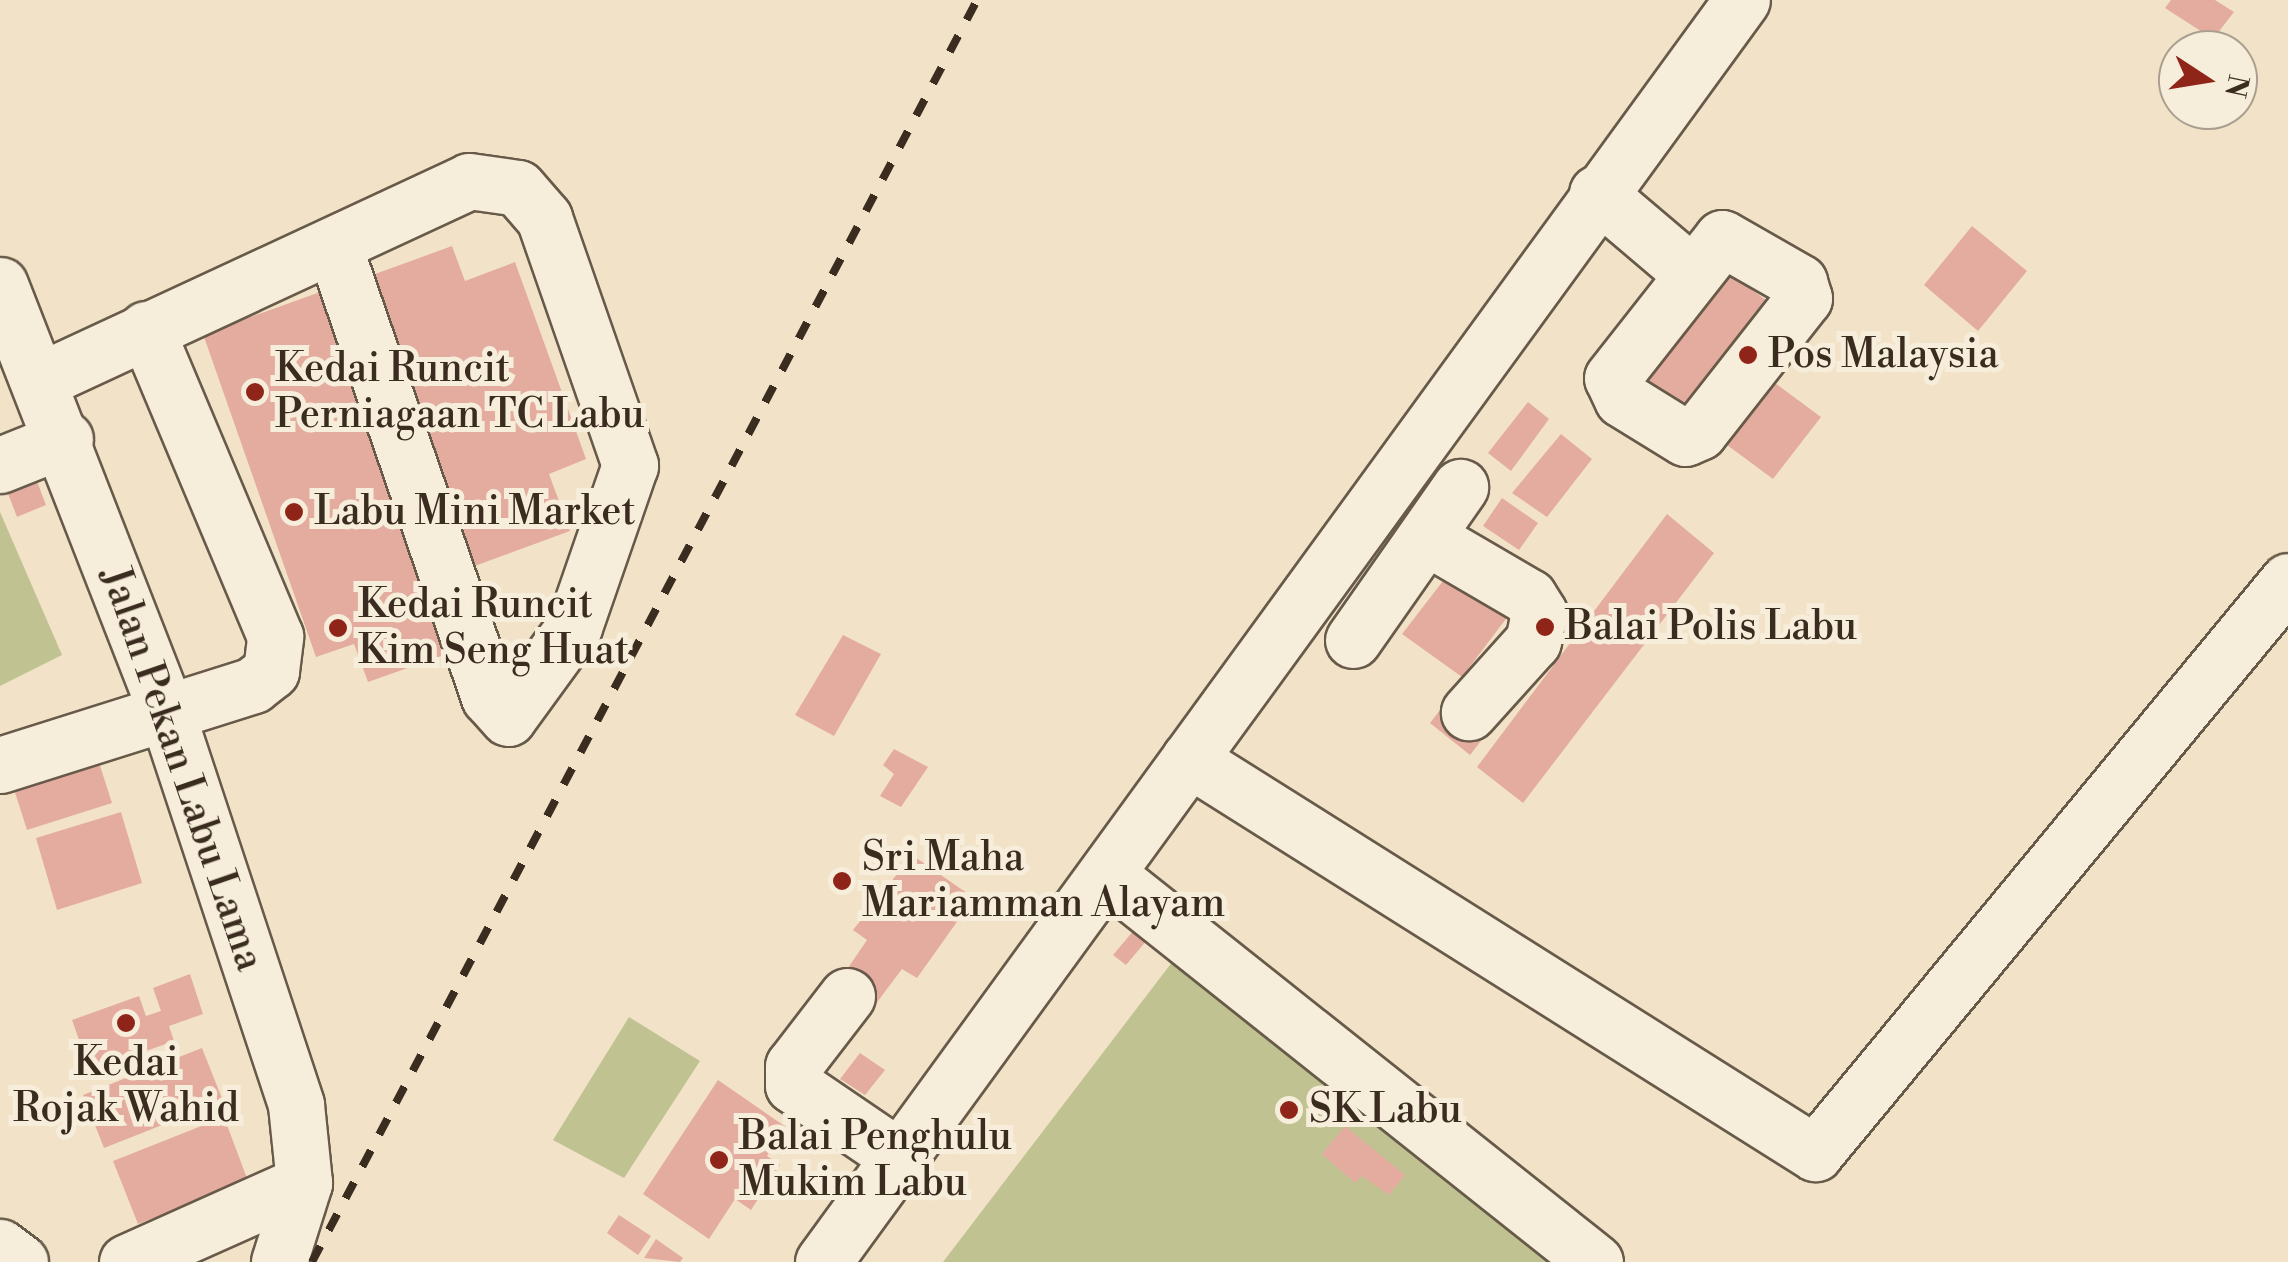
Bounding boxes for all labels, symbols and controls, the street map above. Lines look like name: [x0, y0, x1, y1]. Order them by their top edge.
north arrow: [2158, 30, 2258, 130]
text: N: [2216, 71, 2255, 100]
place label: Pos Malaysia: [1768, 331, 1999, 379]
marker: Pos Malaysia: [1737, 344, 1759, 366]
place label: Kedai Runcit Perniagaan TC Labu: [275, 345, 645, 439]
marker: Kedai Runcit Perniagaan TC Labu: [244, 381, 266, 403]
place label: Labu Mini Market: [314, 488, 636, 536]
marker: Labu Mini Market: [283, 501, 305, 523]
street label: Jalan Pekan Labu Lama: [90, 561, 274, 977]
place label: Kedai Runcit Kim Seng Huat: [358, 581, 629, 675]
place label: Balai Polis Labu: [1565, 603, 1857, 651]
marker: Balai Polis Labu: [1534, 616, 1556, 638]
marker: Kedai Runcit Kim Seng Huat: [327, 617, 349, 639]
place label: Sri Maha Mariamman Alayam: [862, 834, 1225, 928]
marker: Sri Maha Mariamman Alayam: [831, 870, 853, 892]
marker: Kedai Rojak Wahid: [115, 1012, 137, 1034]
place label: Kedai Rojak Wahid: [13, 1039, 239, 1133]
place label: SK Labu: [1309, 1086, 1462, 1134]
marker: SK Labu: [1278, 1099, 1300, 1121]
place label: Balai Penghulu Mukim Labu: [739, 1113, 1012, 1207]
marker: Balai Penghulu Mukim Labu: [708, 1149, 730, 1171]

